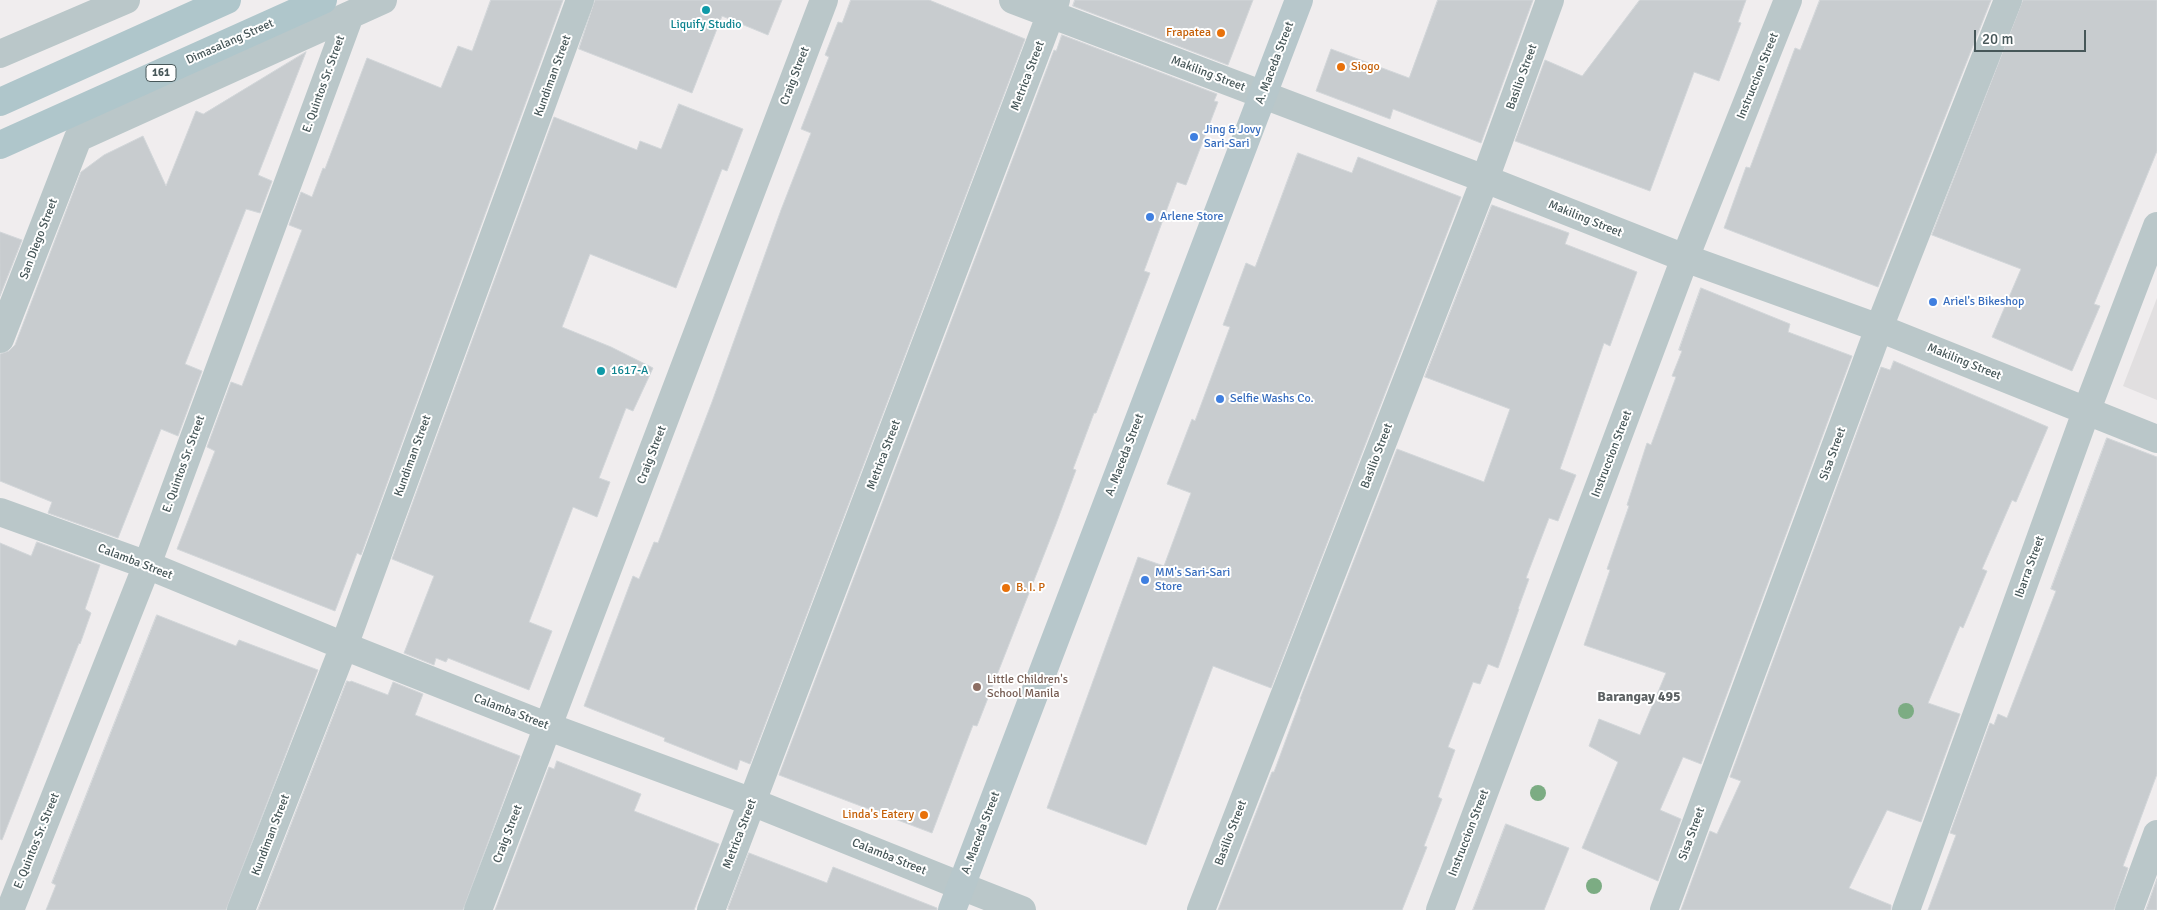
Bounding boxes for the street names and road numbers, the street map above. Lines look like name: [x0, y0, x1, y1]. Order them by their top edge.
street label: Dimasalang Street: [184, 16, 276, 68]
street label: A. Maceda Street: [1253, 20, 1297, 106]
street label: Instruccion Street: [1734, 31, 1782, 121]
street label: E. Quintos Sr. Street: [300, 33, 348, 135]
street label: Kundiman Street: [532, 33, 574, 119]
street label: Metrica Street: [1008, 39, 1048, 113]
street label: Basilio Street: [1503, 42, 1541, 112]
street label: Craig Street: [777, 45, 813, 107]
street label: Makiling Street: [1169, 53, 1247, 95]
road number: 161: [146, 64, 176, 82]
street label: San Diego Street: [17, 197, 61, 281]
street label: Makiling Street: [1546, 198, 1624, 240]
street label: Makiling Street: [1925, 341, 2003, 383]
street label: Instruccion Street: [1589, 409, 1635, 499]
street label: A. Maceda Street: [1103, 412, 1147, 498]
street label: E. Quintos Sr. Street: [160, 413, 208, 515]
street label: Kundiman Street: [392, 413, 434, 499]
street label: Metrica Street: [864, 418, 904, 492]
street label: Basilio Street: [1358, 421, 1396, 491]
street label: Craig Street: [634, 424, 670, 486]
street label: Sisa Street: [1817, 426, 1849, 482]
street label: Ibarra Street: [2012, 534, 2048, 600]
street label: Calamba Street: [96, 541, 174, 583]
street label: Calamba Street: [472, 691, 550, 733]
street label: Instruccion Street: [1446, 788, 1492, 878]
street label: A. Maceda Street: [959, 790, 1003, 876]
street label: E. Quintos Sr. Street: [11, 791, 63, 891]
street label: Kundiman Street: [249, 792, 293, 878]
street label: Metrica Street: [720, 797, 760, 871]
street label: Basilio Street: [1212, 798, 1250, 868]
street label: Craig Street: [490, 803, 526, 865]
street label: Sisa Street: [1676, 806, 1708, 862]
street label: Calamba Street: [850, 836, 928, 878]

